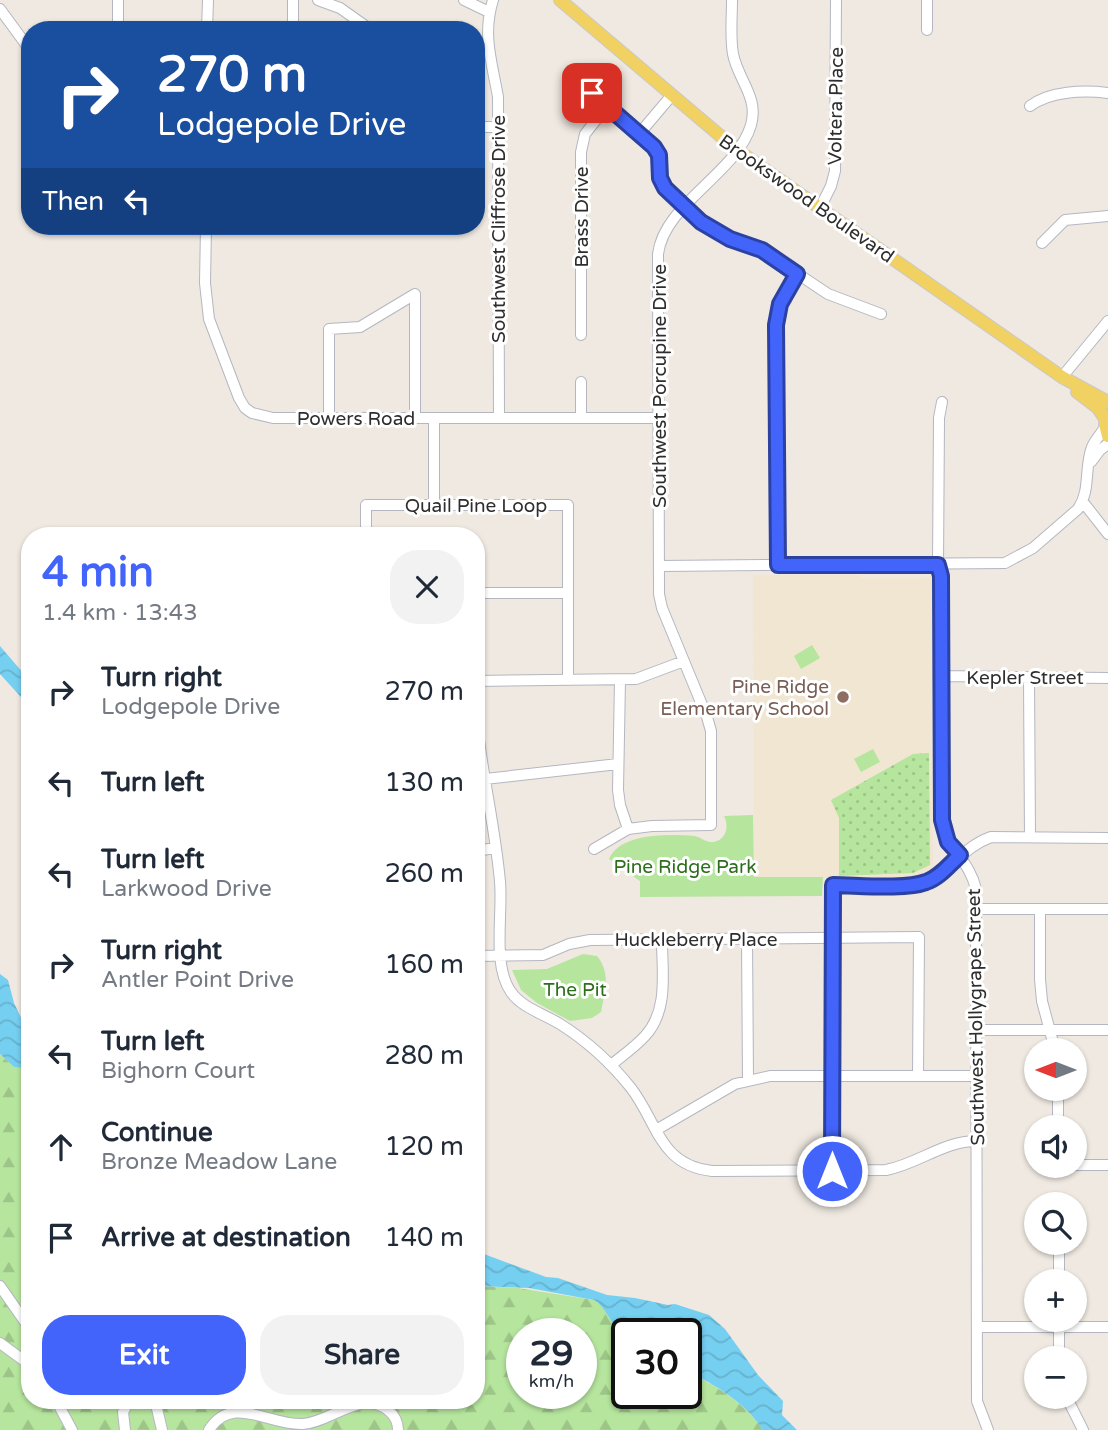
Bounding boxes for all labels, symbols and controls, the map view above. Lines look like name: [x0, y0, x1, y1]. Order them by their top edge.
text: 270 m: [157, 46, 307, 105]
street label: Voltera Place: [824, 47, 848, 165]
icon: right: [42, 49, 133, 140]
pin: [562, 63, 622, 123]
icon: arrive: [573, 74, 611, 112]
text: Lodgepole Drive: [157, 106, 406, 144]
street label: Southwest Cliffrose Drive: [488, 115, 510, 343]
street label: Brookswood Boulevard: [715, 130, 898, 268]
street label: Brass Drive: [571, 167, 593, 267]
icon: left: [118, 182, 156, 220]
text: Then: [42, 186, 104, 217]
street label: Southwest Porcupine Drive: [649, 264, 671, 508]
street label: Powers Road: [297, 408, 415, 430]
street label: Quail Pine Loop: [405, 495, 547, 517]
text: 4 min: [42, 547, 154, 598]
button: close: [390, 550, 464, 624]
text: 1.4 km · 13:43: [42, 599, 198, 627]
text: Turn right: [101, 662, 222, 693]
street label: Kepler Street: [966, 667, 1084, 689]
icon: right: [42, 673, 80, 711]
text: 270 m: [384, 676, 464, 707]
place label: Pine Ridge Elementary School: [660, 676, 829, 720]
marker: Pine Ridge Elementary School: [835, 689, 851, 705]
text: Lodgepole Drive: [101, 693, 280, 721]
icon: left: [42, 764, 80, 802]
text: Turn left: [101, 767, 204, 798]
text: 130 m: [384, 767, 464, 798]
text: Turn left: [101, 844, 204, 875]
icon: left: [42, 855, 80, 893]
park label: Pine Ridge Park: [613, 856, 757, 878]
text: 260 m: [384, 858, 464, 889]
text: Larkwood Drive: [101, 875, 272, 903]
street label: Southwest Hollygrape Street: [963, 888, 989, 1146]
street label: Huckleberry Place: [615, 929, 777, 951]
text: Turn right: [101, 935, 222, 966]
icon: right: [42, 946, 80, 984]
text: 160 m: [384, 949, 464, 980]
text: Antler Point Drive: [101, 966, 294, 994]
park label: The Pit: [543, 979, 607, 1001]
text: Turn left: [101, 1026, 204, 1057]
icon: left: [42, 1037, 80, 1075]
north arrow: [1024, 1038, 1087, 1101]
map controls: [1024, 1038, 1087, 1409]
text: 280 m: [384, 1040, 464, 1071]
text: Bighorn Court: [101, 1057, 255, 1085]
button: sound: [1024, 1115, 1087, 1178]
text: Continue: [101, 1117, 213, 1148]
icon: ahead: [42, 1128, 80, 1166]
text: 120 m: [384, 1131, 464, 1162]
position arrow: [795, 1134, 869, 1208]
text: Bronze Meadow Lane: [101, 1148, 337, 1176]
button: search: [1024, 1192, 1087, 1255]
icon: arrive: [42, 1219, 80, 1257]
text: Arrive at destination: [101, 1222, 351, 1253]
text: 140 m: [384, 1222, 464, 1253]
button: +: [1024, 1269, 1087, 1332]
button: Exit: [42, 1315, 246, 1395]
button: Share: [260, 1315, 464, 1395]
speed limit sign: 30: [611, 1318, 702, 1409]
text: 29: [530, 1333, 573, 1375]
button: −: [1024, 1346, 1087, 1409]
text: km/h: [529, 1370, 574, 1392]

